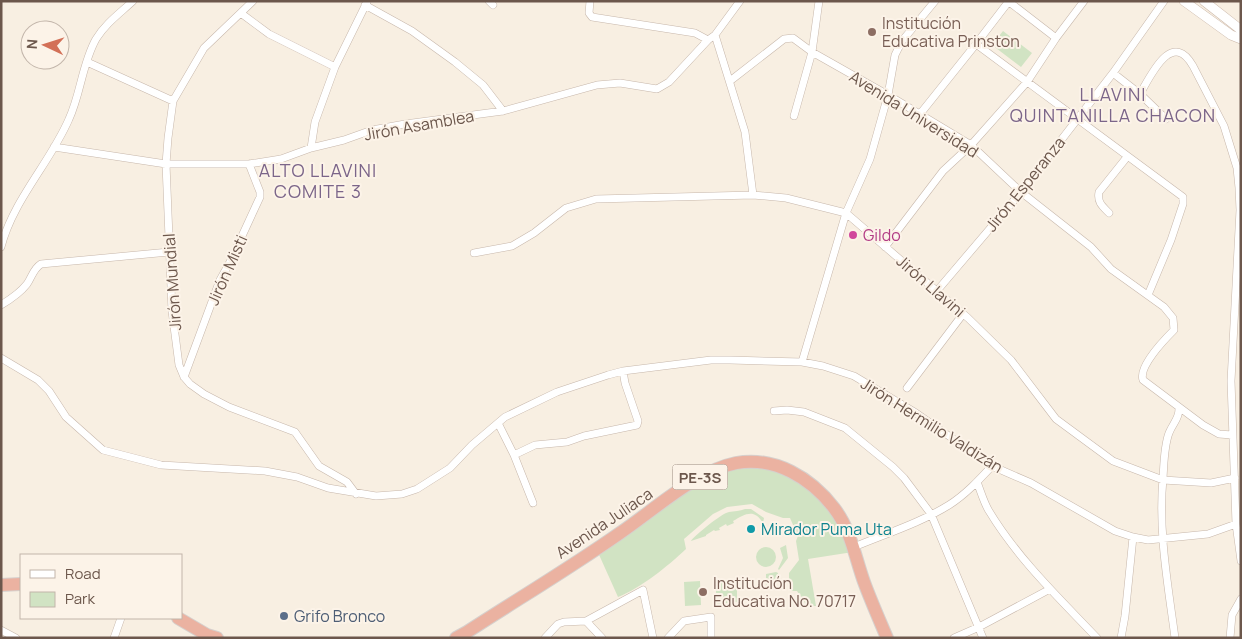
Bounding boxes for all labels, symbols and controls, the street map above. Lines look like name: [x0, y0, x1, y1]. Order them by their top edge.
place label: Institución Educativa Prinston: [882, 12, 1020, 52]
north arrow: [20, 20, 70, 70]
marker: Institución Educativa Prinston: [866, 26, 878, 38]
text: N: [22, 38, 41, 50]
street label: Avenida Universidad: [845, 65, 983, 163]
district label: LLAVINI QUINTANILLA CHACON: [1010, 82, 1216, 127]
street label: Jirón Asamblea: [362, 105, 476, 145]
street label: Jirón Esperanza: [980, 132, 1070, 236]
district label: ALTO LLAVINI COMITE 3: [259, 158, 377, 203]
place label: Gildo: [863, 224, 901, 246]
marker: Gildo: [847, 229, 859, 241]
street label: Jirón Misti: [202, 231, 252, 309]
street label: Jirón Mundial: [158, 233, 186, 331]
street label: Jirón Llavini: [892, 250, 970, 322]
street label: Jirón Hermilio Valdizán: [857, 372, 1007, 478]
road number: PE-3S: [672, 464, 728, 490]
street label: Avenida Juliaca: [551, 483, 657, 563]
place label: Mirador Puma Uta: [761, 518, 892, 540]
marker: Mirador Puma Uta: [745, 523, 757, 535]
legend: [20, 554, 182, 619]
text: Road: [65, 563, 101, 584]
place label: Institución Educativa No. 70717: [713, 572, 856, 612]
marker: Institución Educativa No. 70717: [697, 586, 709, 598]
text: Park: [65, 588, 95, 609]
place label: Grifo Bronco: [294, 605, 385, 627]
marker: Grifo Bronco: [278, 610, 290, 622]

